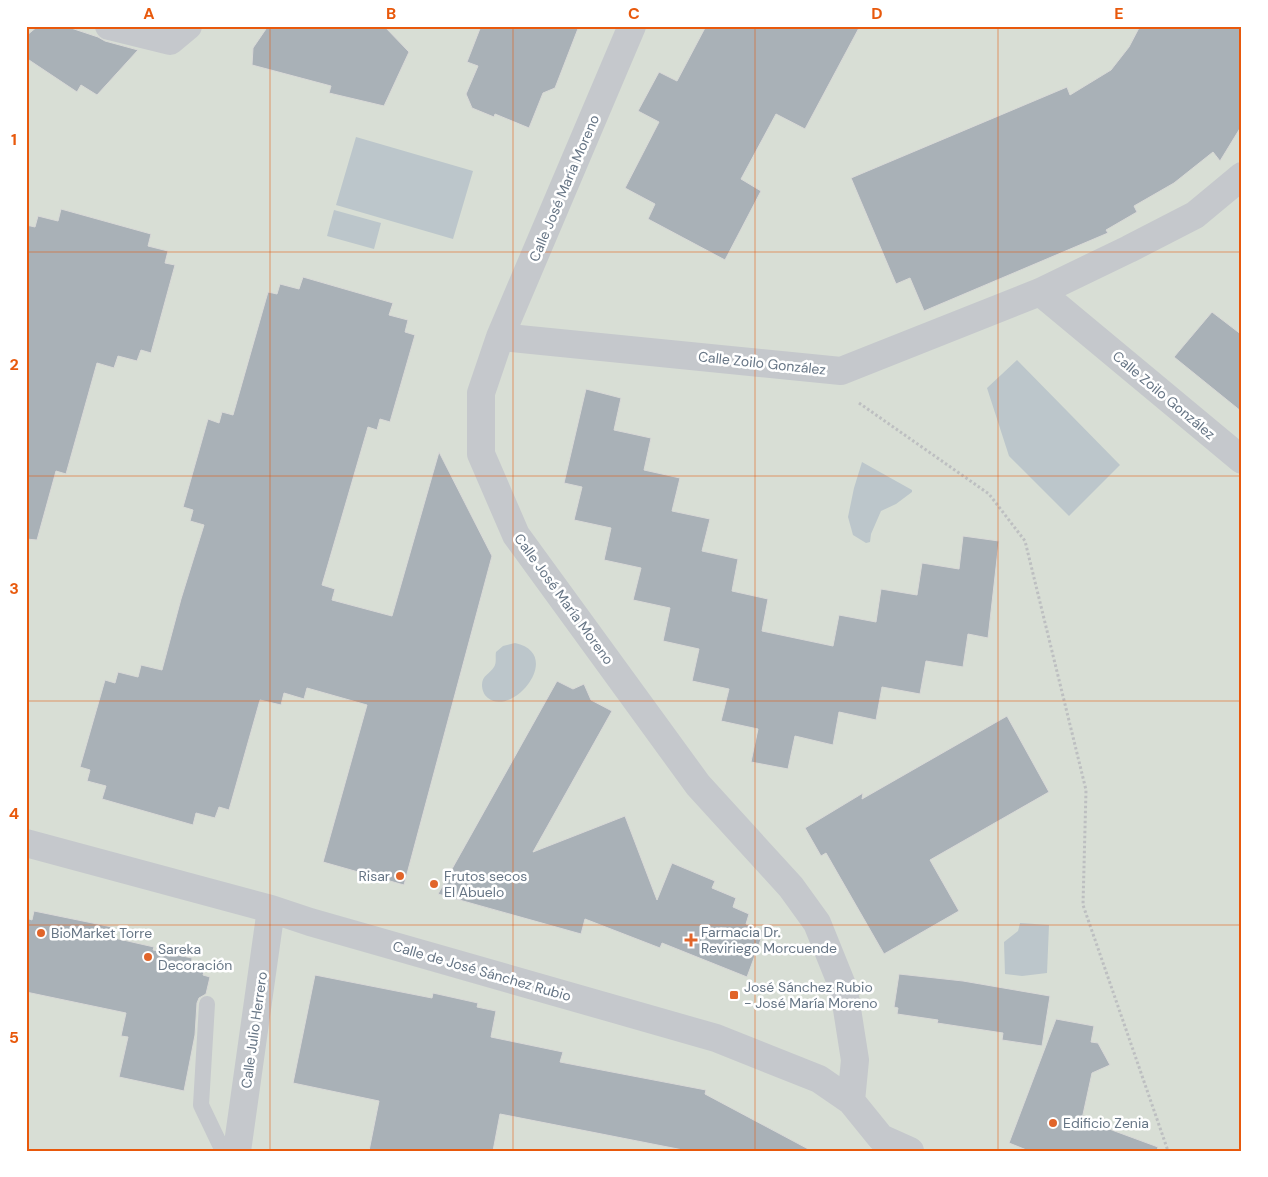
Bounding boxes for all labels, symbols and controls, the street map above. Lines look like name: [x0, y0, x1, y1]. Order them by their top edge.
text: A: [143, 3, 155, 24]
text: B: [386, 3, 396, 24]
text: C: [628, 3, 640, 24]
text: D: [871, 3, 883, 24]
text: E: [1114, 3, 1124, 24]
street label: Calle José María Moreno: [525, 112, 603, 264]
text: 1: [11, 129, 17, 150]
street label: Calle Zoilo González: [697, 347, 827, 379]
street label: Calle Zoilo González: [1109, 347, 1219, 443]
text: 2: [9, 354, 19, 375]
street label: Calle José María Moreno: [510, 530, 618, 668]
text: 3: [9, 578, 19, 599]
text: 4: [9, 803, 19, 824]
place label: Risar: [359, 867, 390, 885]
place label: Frutos secos El Abuelo: [444, 867, 527, 901]
marker: Risar: [394, 870, 406, 882]
marker: Frutos secos El Abuelo: [428, 878, 440, 890]
place label: Farmacia Dr. Reviriego Morcuende: [701, 923, 837, 957]
place label: BioMarket Torre: [51, 924, 152, 942]
marker: BioMarket Torre: [35, 927, 47, 939]
marker: Farmacia Dr. Reviriego Morcuende: [685, 934, 697, 946]
street label: Calle de José Sánchez Rubio: [391, 937, 573, 1005]
place label: Sareka Decoración: [158, 940, 232, 974]
marker: Sareka Decoración: [142, 951, 154, 963]
street label: Calle Julio Herrero: [237, 970, 271, 1090]
place label: José Sánchez Rubio - José María Moreno: [744, 978, 878, 1012]
marker: José Sánchez Rubio - José María Moreno: [728, 989, 740, 1001]
text: 5: [9, 1027, 19, 1048]
place label: Edificio Zenia: [1063, 1114, 1149, 1132]
marker: Edificio Zenia: [1047, 1117, 1059, 1129]

